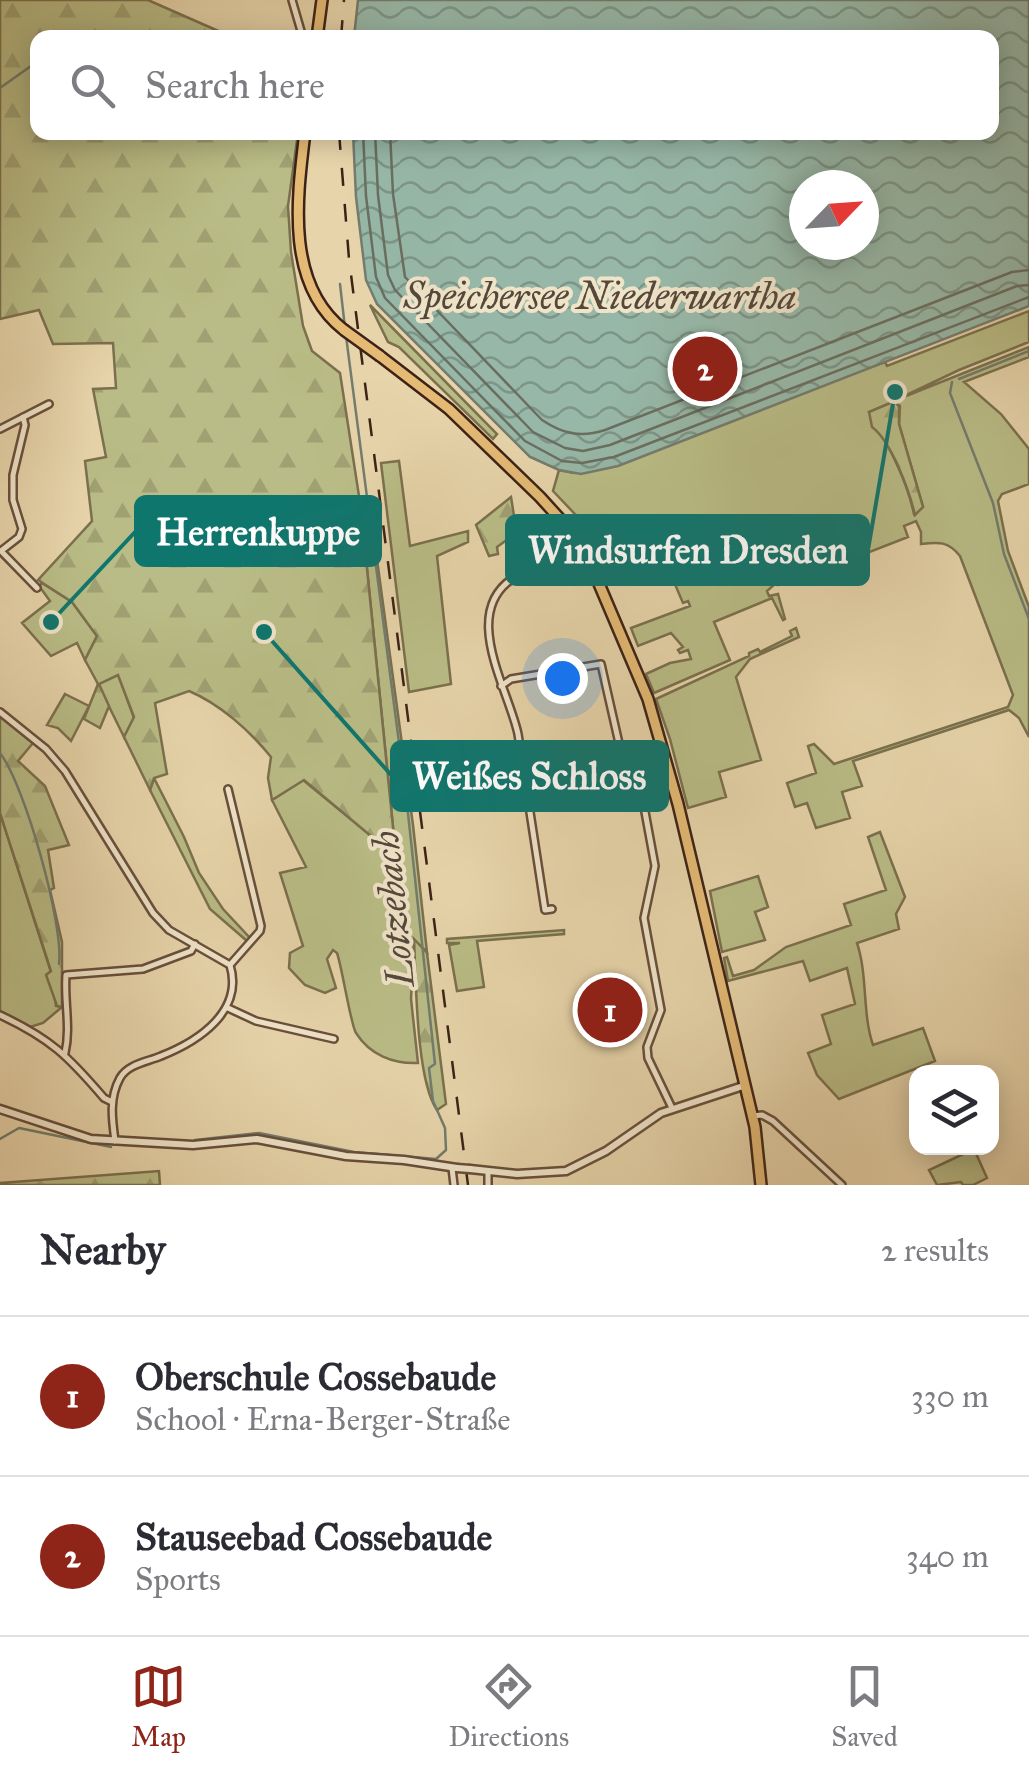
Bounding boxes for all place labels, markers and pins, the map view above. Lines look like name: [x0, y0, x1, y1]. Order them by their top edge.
pin: 2: [672, 332, 738, 406]
callout: Herrenkuppe: [136, 497, 380, 565]
callout: Windsurfen Dresden: [507, 516, 868, 584]
callout: Weißes Schloss: [392, 742, 667, 810]
pin: 1: [578, 972, 642, 1048]

